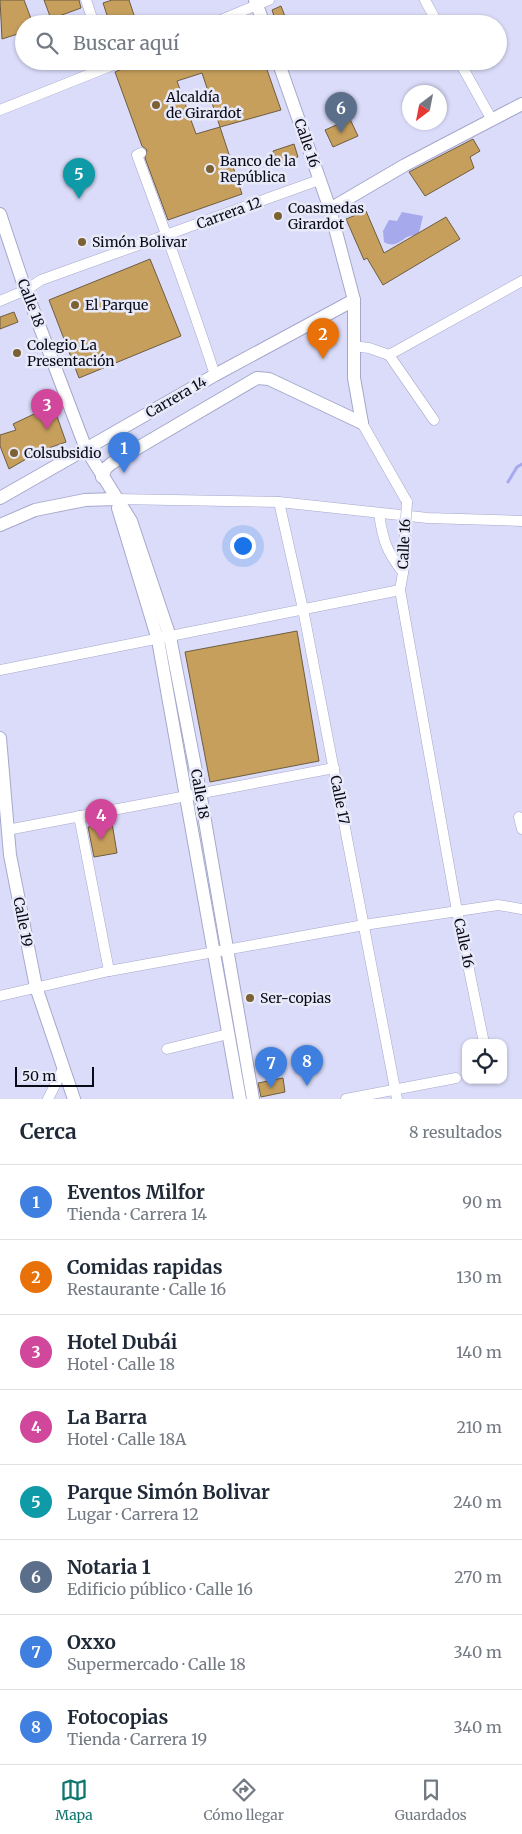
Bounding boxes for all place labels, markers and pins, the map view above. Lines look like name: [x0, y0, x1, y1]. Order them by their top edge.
place label: Alcaldía de Girardot: [165, 88, 242, 122]
pin: 6: [325, 92, 357, 133]
marker: Alcaldía de Girardot: [150, 99, 162, 111]
place label: Banco de la República: [220, 152, 296, 186]
pin: 5: [63, 158, 95, 199]
marker: Banco de la República: [204, 163, 216, 175]
place label: Coasmedas Girardot: [288, 199, 364, 233]
marker: Coasmedas Girardot: [272, 210, 284, 222]
place label: Simón Bolivar: [92, 233, 187, 251]
marker: Simón Bolivar: [76, 236, 88, 248]
place label: El Parque: [85, 296, 148, 314]
marker: El Parque: [69, 299, 81, 311]
pin: 2: [307, 318, 339, 359]
place label: Colegio La Presentación: [27, 336, 115, 370]
marker: Colegio La Presentación: [11, 347, 23, 359]
pin: 3: [31, 389, 63, 430]
pin: 1: [108, 432, 140, 473]
place label: Colsubsidio: [24, 444, 101, 462]
marker: Colsubsidio: [8, 447, 20, 459]
pin: 4: [85, 799, 117, 840]
place label: Ser-copias: [260, 989, 331, 1007]
marker: Ser-copias: [244, 992, 256, 1004]
pin: 8: [291, 1045, 323, 1086]
pin: 7: [255, 1047, 287, 1088]

